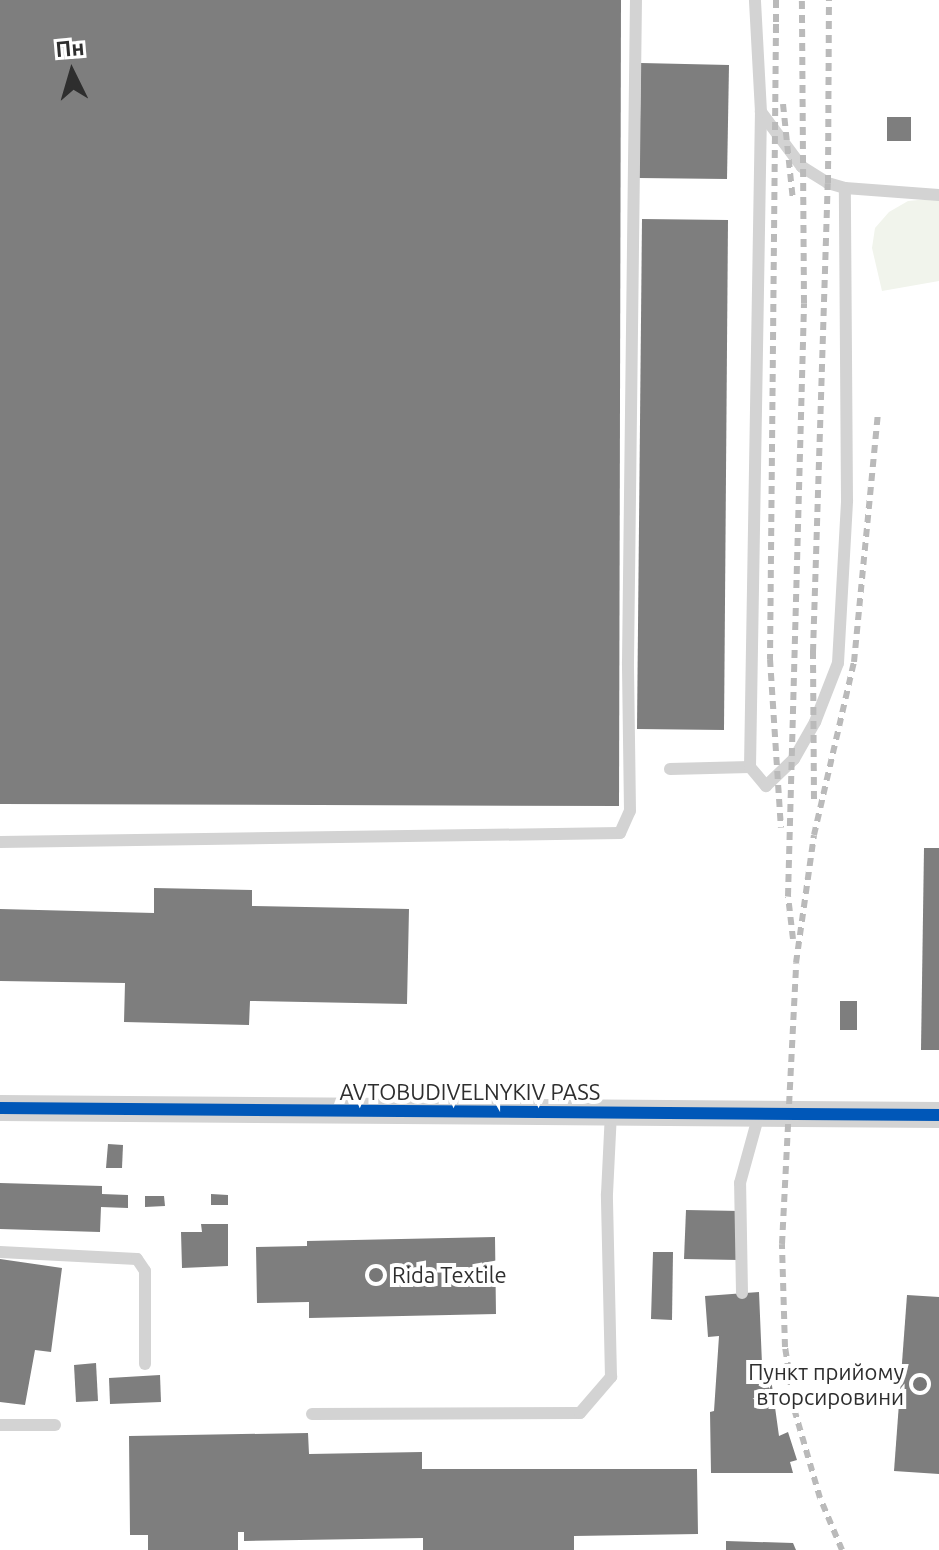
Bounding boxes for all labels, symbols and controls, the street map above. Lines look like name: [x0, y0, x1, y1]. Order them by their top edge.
north arrow: [32, 32, 112, 112]
text: Пн: [54, 34, 85, 61]
street label: AVTOBUDIVELNYKIV PASS: [340, 1079, 600, 1105]
place label: Rida Textile: [392, 1262, 507, 1288]
marker: Rida Textile: [367, 1266, 385, 1284]
place label: Пункт прийому вторсировини: [748, 1358, 904, 1410]
marker: Пункт прийому вторсировини: [911, 1375, 929, 1393]

